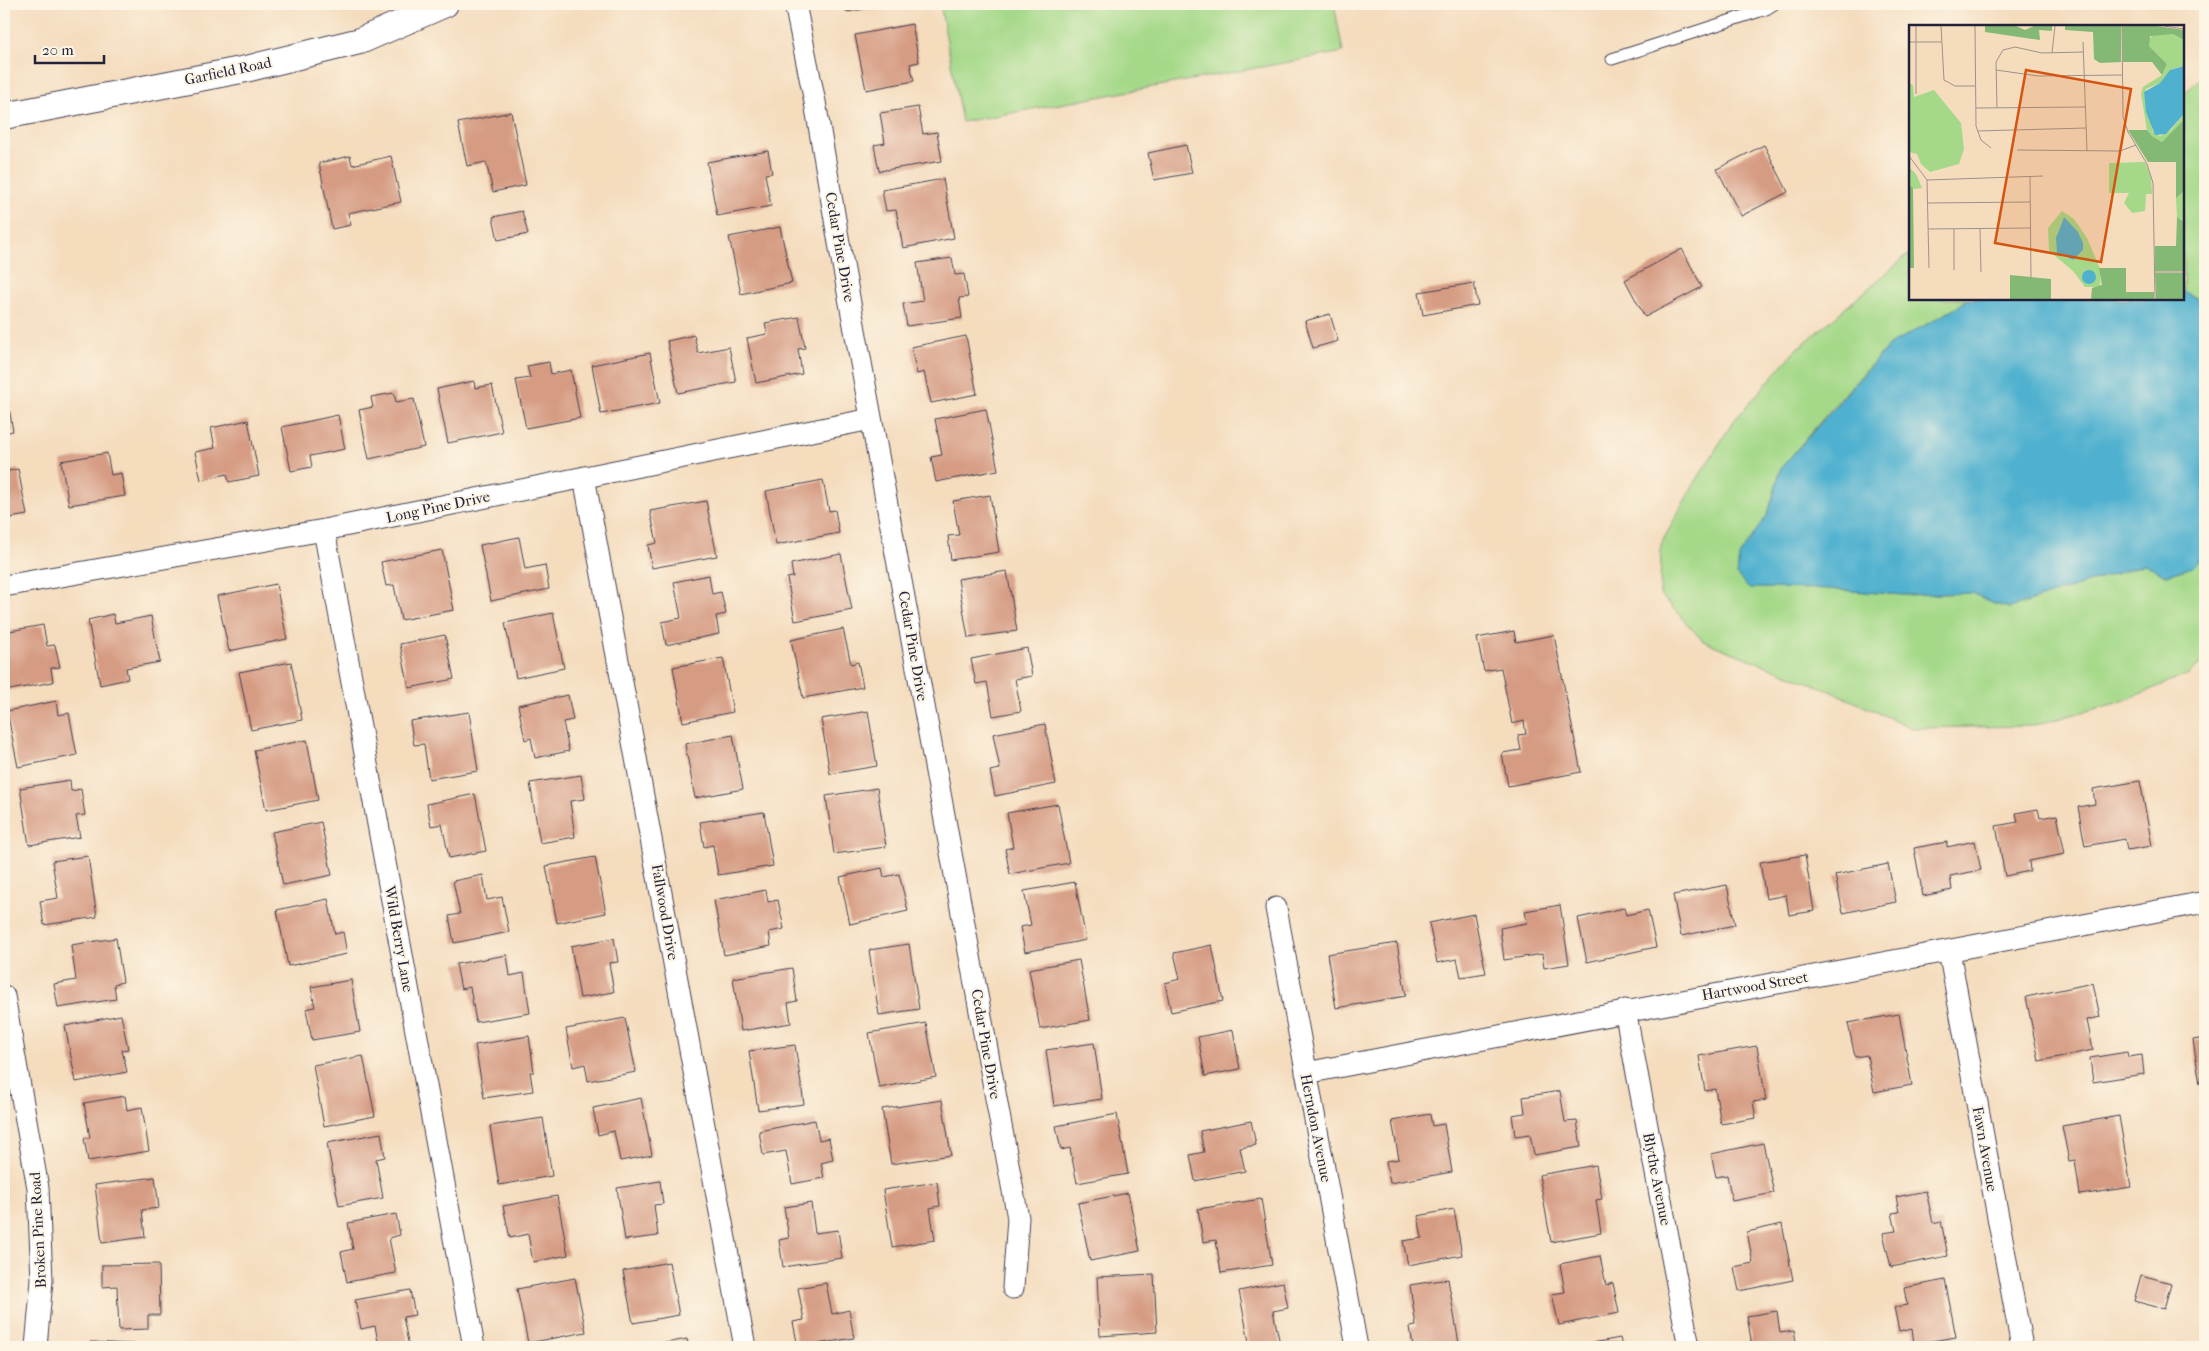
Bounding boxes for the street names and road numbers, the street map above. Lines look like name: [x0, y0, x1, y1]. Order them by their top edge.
street label: Garfield Road: [183, 53, 274, 89]
street label: Cedar Pine Drive: [821, 190, 859, 304]
street label: Long Pine Drive: [384, 487, 492, 527]
street label: Cedar Pine Drive: [894, 589, 932, 703]
street label: Fallwood Drive: [648, 863, 682, 962]
street label: Wild Berry Lane: [381, 883, 417, 994]
street label: Hartwood Street: [1700, 968, 1810, 1004]
street label: Cedar Pine Drive: [967, 987, 1005, 1101]
street label: Herndon Avenue: [1297, 1072, 1335, 1184]
street label: Fawn Avenue: [1969, 1105, 2001, 1194]
street label: Blythe Avenue: [1639, 1131, 1675, 1228]
street label: Broken Pine Road: [26, 1171, 50, 1289]

